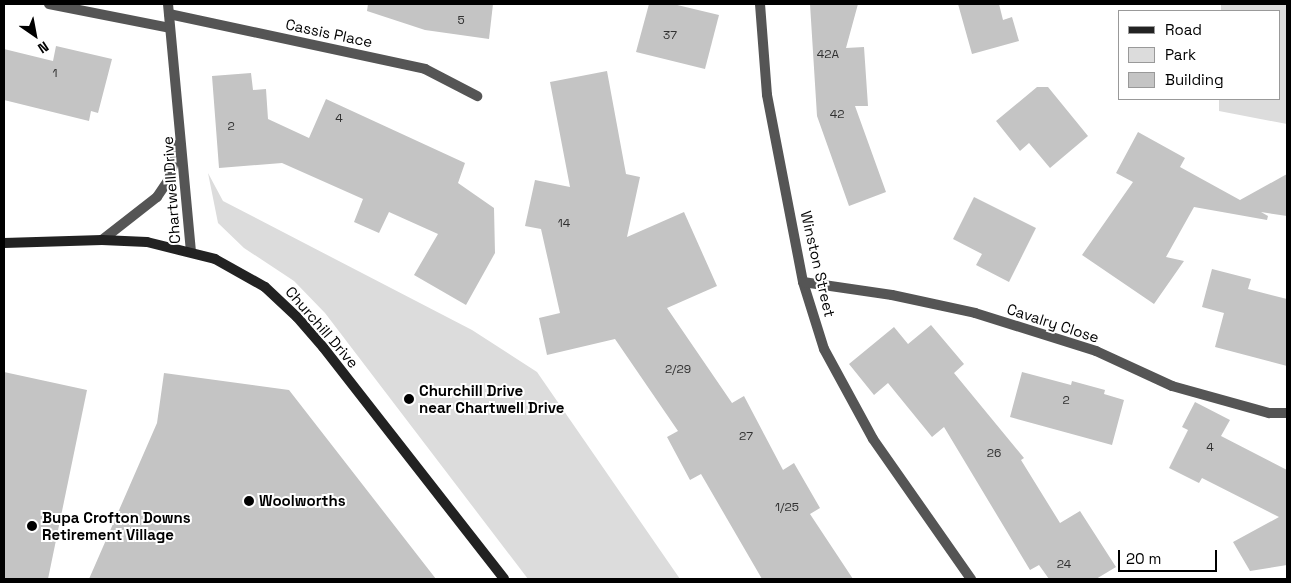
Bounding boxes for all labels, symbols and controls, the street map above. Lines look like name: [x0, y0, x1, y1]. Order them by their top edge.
north arrow: [10, 10, 60, 60]
legend: [1118, 10, 1281, 100]
house number: 5: [457, 14, 465, 28]
street label: Cassis Place: [284, 15, 374, 51]
text: Road: [1165, 20, 1202, 39]
house number: 37: [663, 29, 677, 43]
text: N: [34, 37, 52, 58]
text: Park: [1165, 45, 1196, 64]
house number: 42A: [817, 48, 839, 62]
house number: 1: [52, 67, 58, 81]
text: Building: [1165, 70, 1224, 89]
house number: 42: [830, 108, 844, 122]
house number: 4: [335, 112, 343, 126]
house number: 2: [227, 120, 235, 134]
street label: Chartwell Drive: [158, 136, 184, 244]
street label: Winston Street: [797, 209, 839, 319]
house number: 14: [558, 217, 570, 231]
street label: Churchill Drive: [282, 283, 362, 371]
street label: Cavalry Close: [1005, 300, 1101, 346]
house number: 2/29: [665, 363, 691, 377]
place label: Churchill Drive near Chartwell Drive: [419, 381, 564, 416]
marker: Churchill Drive near Chartwell Drive: [403, 393, 415, 405]
house number: 2: [1062, 394, 1070, 408]
house number: 27: [739, 430, 753, 444]
house number: 4: [1206, 441, 1214, 455]
house number: 26: [987, 447, 1001, 461]
place label: Woolworths: [259, 492, 346, 510]
marker: Woolworths: [243, 495, 255, 507]
house number: 1/25: [775, 501, 799, 515]
place label: Bupa Crofton Downs Retirement Village: [42, 508, 191, 543]
marker: Bupa Crofton Downs Retirement Village: [26, 520, 38, 532]
scale bar: [1121, 540, 1220, 572]
text: 20 m: [1126, 549, 1161, 568]
house number: 24: [1057, 558, 1071, 572]

